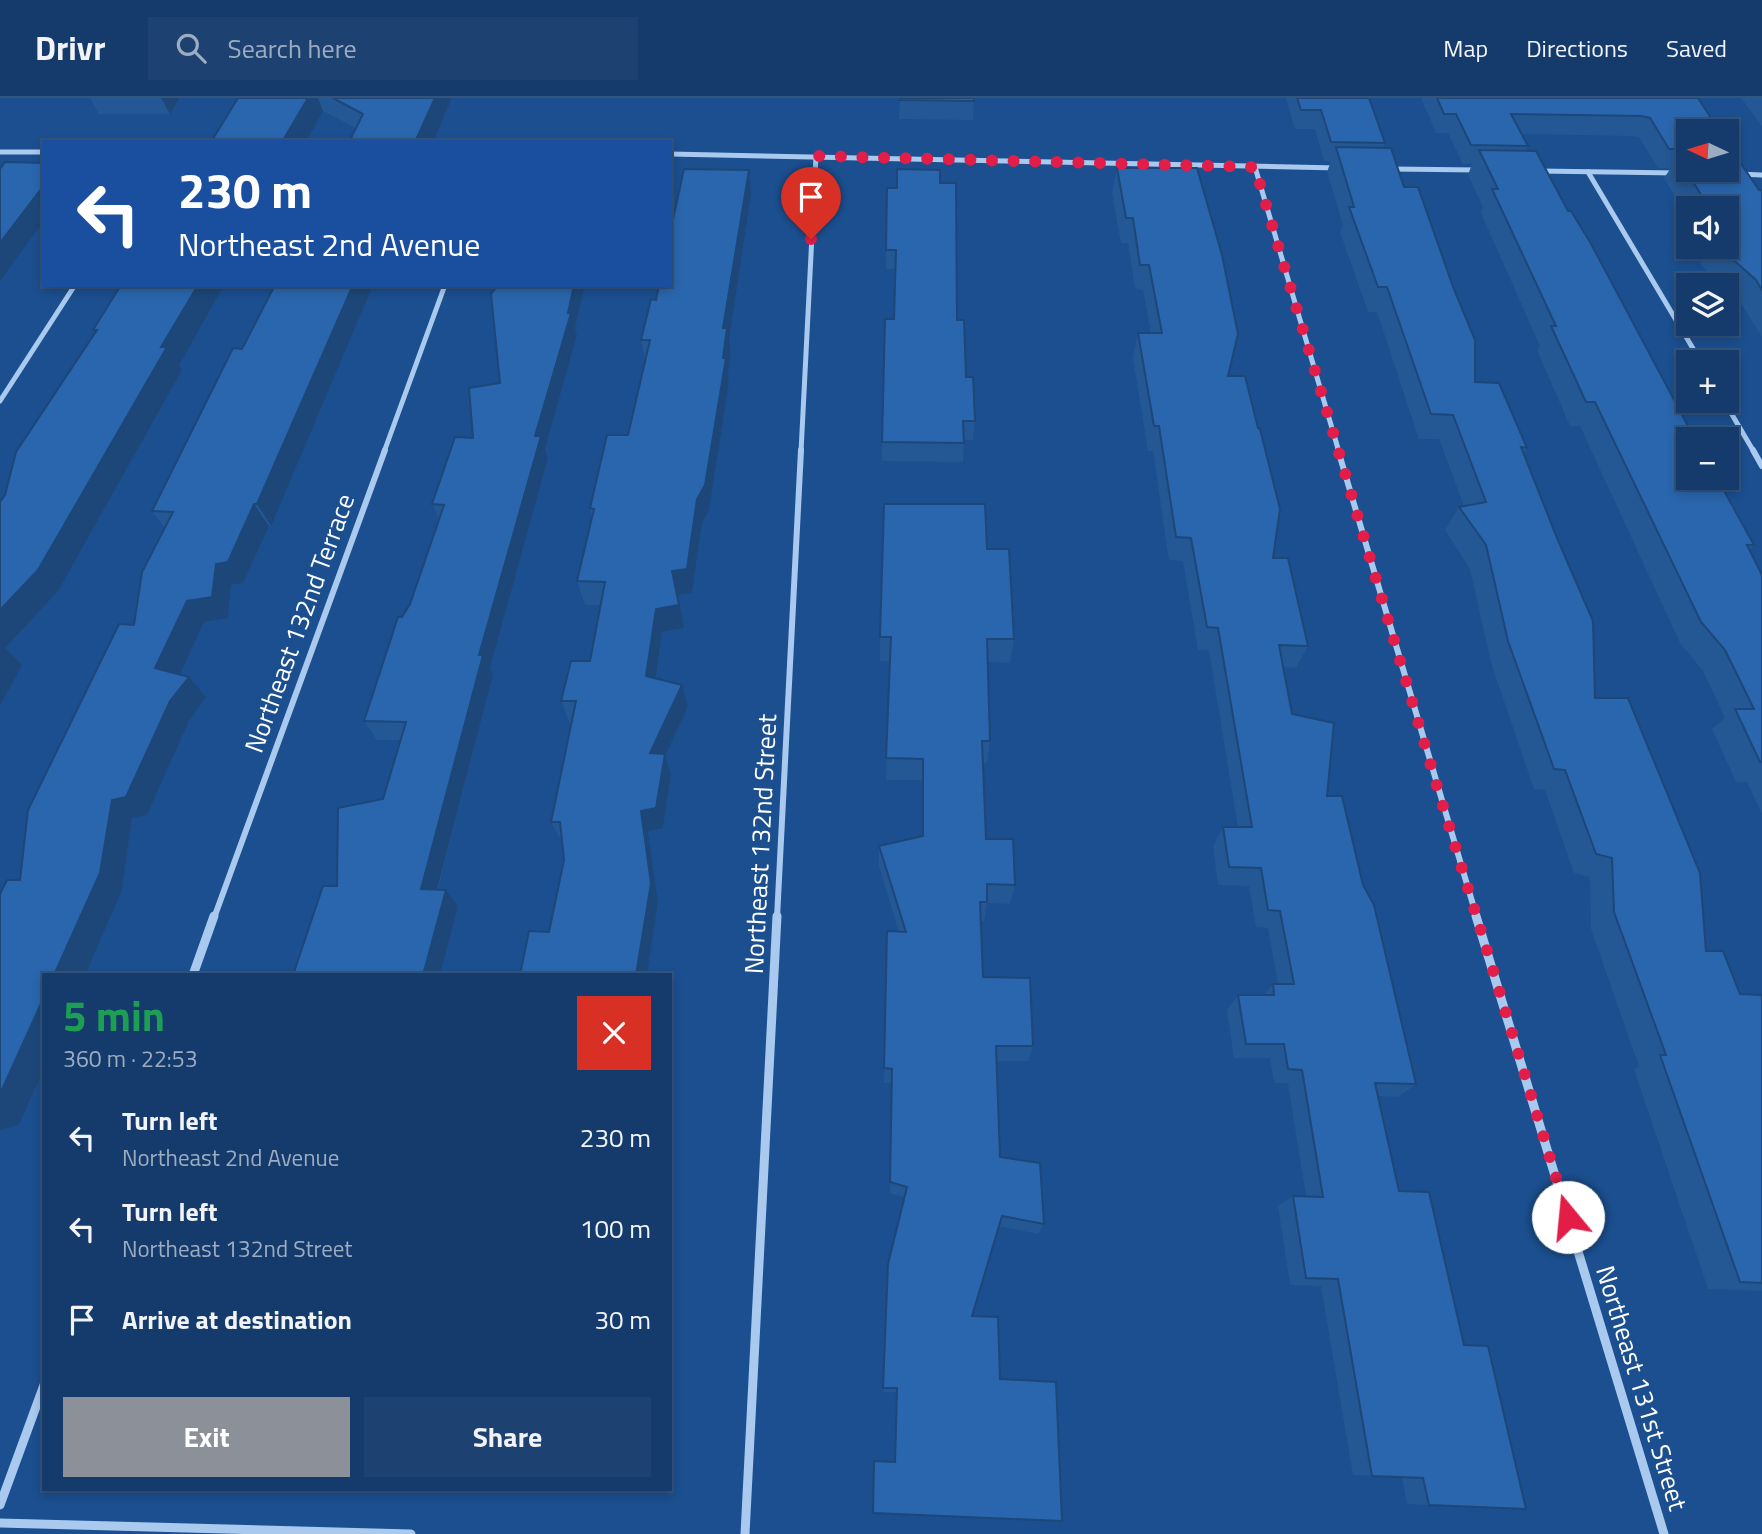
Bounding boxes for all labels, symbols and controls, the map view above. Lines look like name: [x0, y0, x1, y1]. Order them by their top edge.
search box: [148, 17, 638, 80]
text: Drivr: [35, 23, 106, 73]
icon: search: [172, 29, 210, 67]
text: Search here: [228, 29, 357, 68]
text: Map: [1443, 30, 1488, 66]
text: Directions: [1526, 30, 1628, 66]
text: Saved: [1666, 30, 1727, 66]
north arrow: [1676, 119, 1740, 182]
map controls: [1676, 119, 1739, 490]
text: 230 m: [178, 152, 312, 227]
pin: [781, 167, 841, 239]
icon: left: [63, 168, 154, 259]
icon: arrive: [792, 178, 830, 216]
button: sound: [1676, 196, 1739, 259]
text: Northeast 2nd Avenue: [178, 220, 480, 268]
button: layers: [1676, 273, 1739, 336]
button: +: [1676, 350, 1739, 413]
button: −: [1676, 427, 1739, 490]
street label: Northeast 132nd Terrace: [234, 488, 364, 758]
street label: Northeast 132nd Street: [734, 713, 786, 975]
text: 5 min: [63, 983, 165, 1047]
button: close: [577, 996, 651, 1070]
text: 360 m · 22:53: [63, 1041, 198, 1076]
text: Turn left: [122, 1101, 217, 1140]
text: 230 m: [580, 1118, 651, 1157]
icon: left: [63, 1119, 101, 1157]
text: Northeast 2nd Avenue: [122, 1140, 339, 1175]
position arrow: [1531, 1180, 1605, 1254]
text: Turn left: [122, 1192, 217, 1231]
text: 100 m: [580, 1209, 651, 1248]
icon: left: [63, 1210, 101, 1248]
text: Northeast 132nd Street: [122, 1231, 352, 1266]
street label: Northeast 131st Street: [1586, 1261, 1698, 1515]
text: Arrive at destination: [122, 1300, 352, 1339]
text: 30 m: [594, 1300, 651, 1339]
icon: arrive: [63, 1301, 101, 1339]
button: Exit: [63, 1397, 350, 1477]
button: Share: [364, 1397, 651, 1477]

